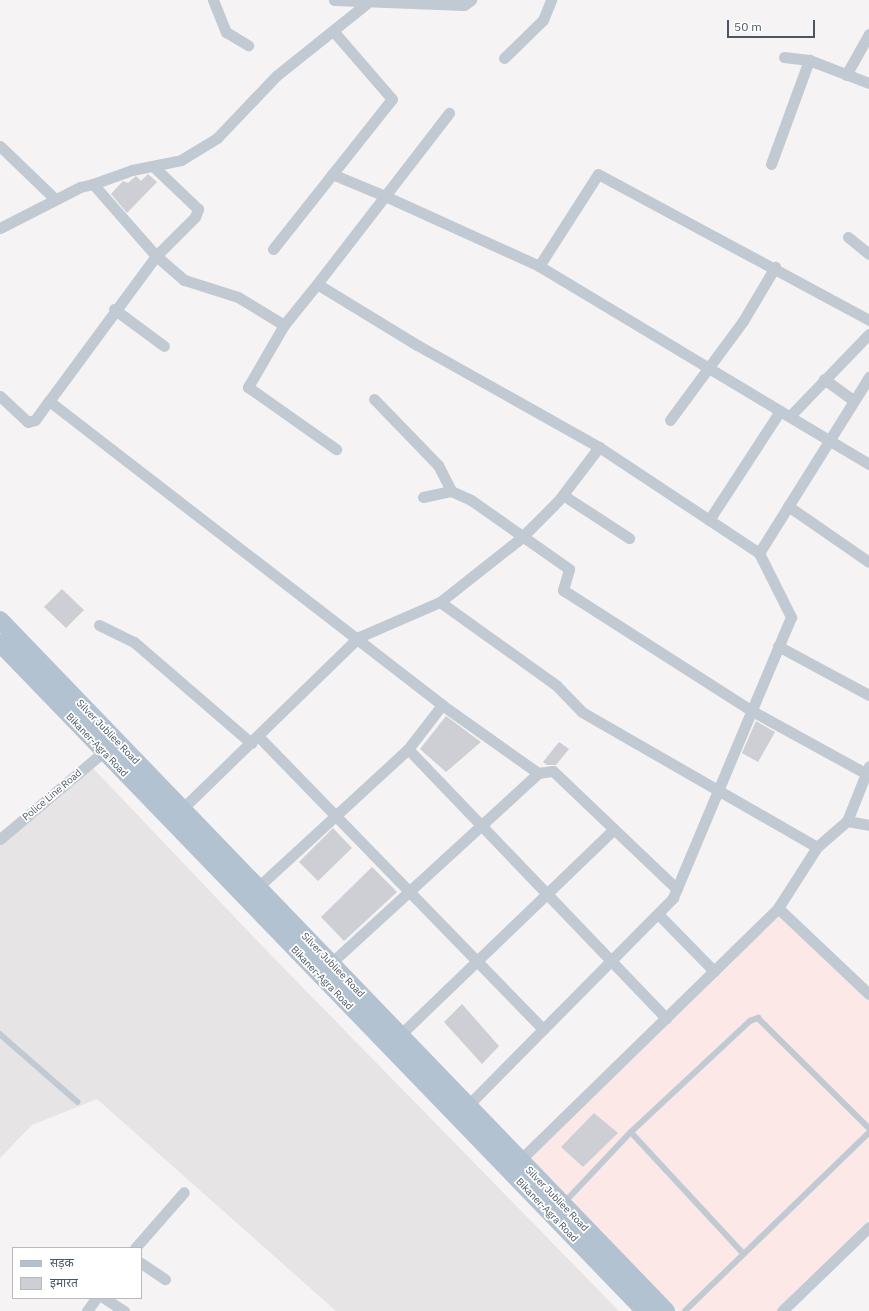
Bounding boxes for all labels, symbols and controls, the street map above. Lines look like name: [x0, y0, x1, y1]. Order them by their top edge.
scale bar: [729, 12, 817, 38]
text: 50 m: [734, 19, 762, 34]
street label: Silver Jubliee Road: [74, 697, 142, 767]
street label: Bikaner-Agra Road: [63, 711, 131, 779]
street label: Police Line Road: [20, 767, 84, 823]
street label: Silver Jubliee Road: [299, 930, 367, 1000]
street label: Bikaner-Agra Road: [288, 944, 356, 1012]
street label: Silver Jubliee Road: [523, 1164, 591, 1234]
street label: Bikaner-Agra Road: [513, 1176, 581, 1244]
legend: [12, 1247, 142, 1299]
text: सड़क: [50, 1255, 74, 1270]
text: इमारत: [50, 1275, 78, 1290]

